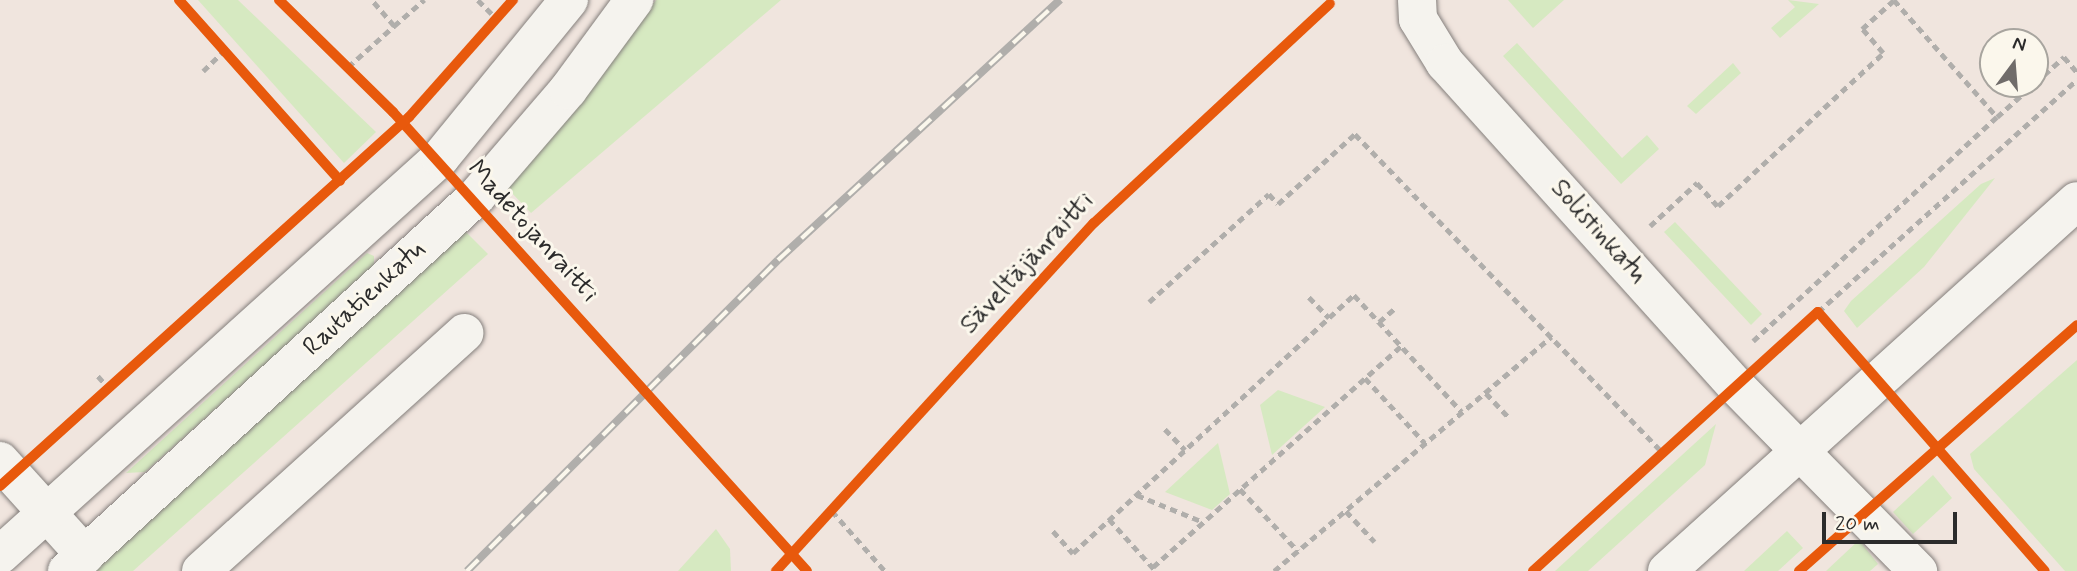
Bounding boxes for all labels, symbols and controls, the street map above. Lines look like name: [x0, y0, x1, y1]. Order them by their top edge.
north arrow: [1979, 28, 2049, 98]
text: N: [2010, 30, 2029, 58]
street label: Madetojanraitti: [460, 154, 604, 310]
street label: Solistinkatu: [1543, 174, 1653, 290]
street label: Säveltäjänraitti: [955, 187, 1101, 341]
street label: Rautatienkatu: [298, 235, 432, 363]
scale bar: [1825, 498, 1960, 542]
text: 20 m: [1835, 510, 1880, 538]

